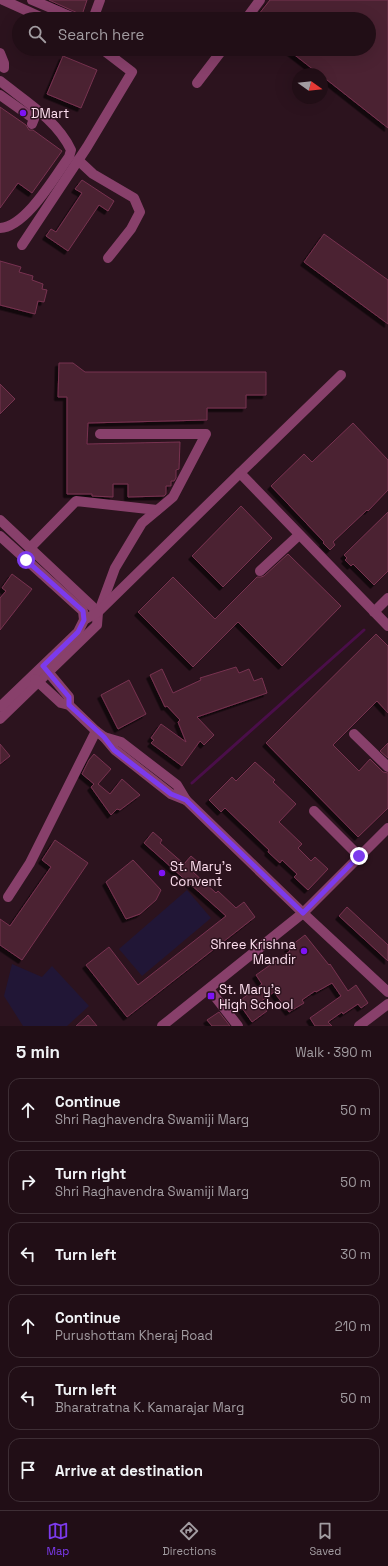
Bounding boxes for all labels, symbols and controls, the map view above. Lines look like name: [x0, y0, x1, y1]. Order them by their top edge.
search box: [12, 12, 376, 56]
icon: search: [26, 23, 48, 45]
text: Search here: [58, 25, 144, 44]
north arrow: [292, 68, 328, 104]
place label: DMart: [31, 105, 69, 122]
marker: DMart: [18, 108, 28, 118]
route start: [17, 551, 35, 569]
route end: [350, 847, 368, 865]
place label: St. Mary's Convent: [170, 858, 232, 890]
marker: St. Mary's Convent: [157, 868, 167, 878]
place label: Shree Krishna Mandir: [210, 936, 297, 968]
marker: Shree Krishna Mandir: [299, 946, 309, 956]
place label: St. Mary's High School: [219, 981, 293, 1013]
marker: St. Mary's High School: [206, 991, 216, 1001]
text: 5 min: [16, 1041, 60, 1063]
text: Walk · 390 m: [295, 1044, 372, 1061]
text: Continue: [55, 1092, 121, 1111]
icon: ahead: [17, 1099, 39, 1121]
text: 50 m: [340, 1102, 371, 1119]
text: Shri Raghavendra Swamiji Marg: [55, 1111, 249, 1128]
text: Turn right: [55, 1164, 126, 1183]
icon: right: [17, 1171, 39, 1193]
text: 50 m: [340, 1174, 371, 1191]
text: Shri Raghavendra Swamiji Marg: [55, 1183, 249, 1200]
icon: left: [17, 1243, 39, 1265]
text: Turn left: [55, 1245, 117, 1264]
text: 30 m: [340, 1246, 371, 1263]
text: Continue: [55, 1308, 121, 1327]
icon: ahead: [17, 1315, 39, 1337]
text: 210 m: [335, 1318, 371, 1335]
text: Purushottam Kheraj Road: [55, 1327, 213, 1344]
text: Turn left: [55, 1380, 117, 1399]
icon: left: [17, 1387, 39, 1409]
text: 50 m: [340, 1390, 371, 1407]
text: Bharatratna K. Kamarajar Marg: [55, 1399, 244, 1416]
icon: arrive: [17, 1459, 39, 1481]
text: Arrive at destination: [55, 1461, 203, 1480]
tab: Map: [47, 1520, 69, 1558]
tab: Directions: [162, 1520, 216, 1558]
tab: Saved: [309, 1520, 341, 1558]

